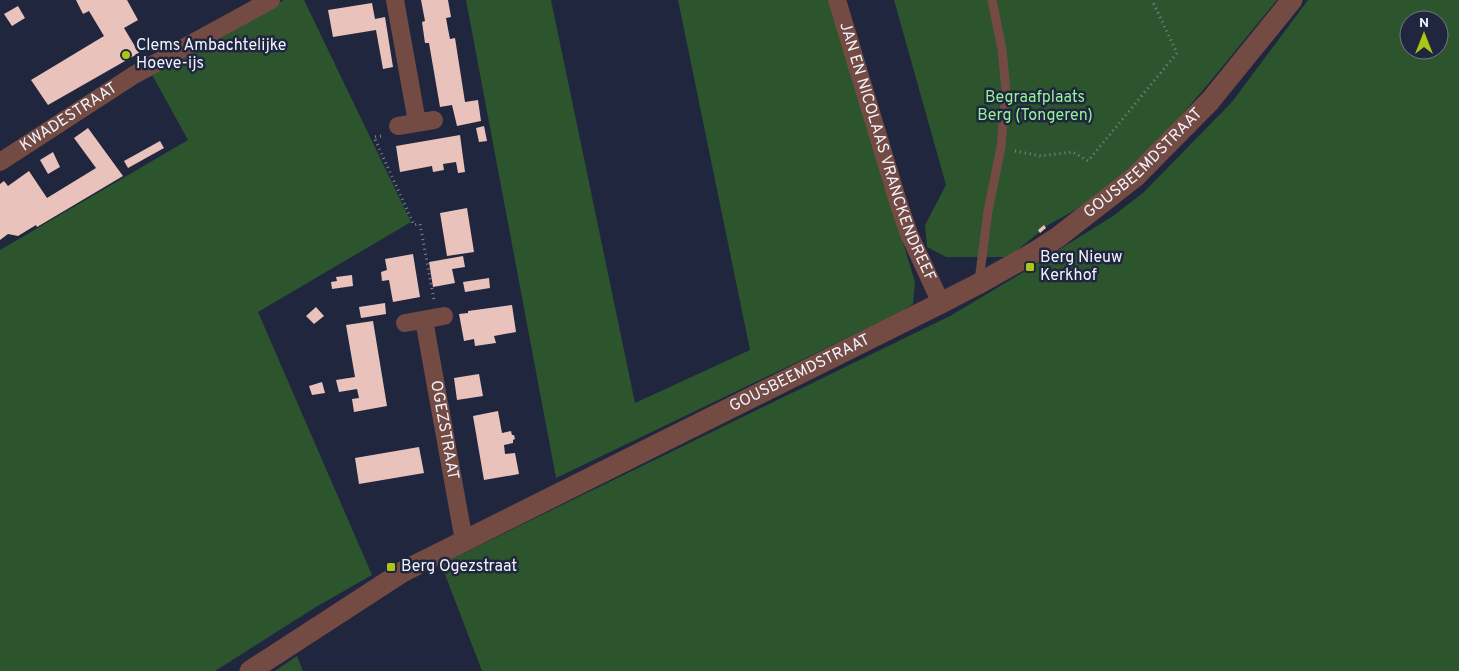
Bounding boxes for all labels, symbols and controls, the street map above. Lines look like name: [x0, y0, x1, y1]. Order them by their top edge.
north arrow: [1399, 10, 1449, 60]
text: N: [1419, 15, 1429, 32]
street label: JAN EN NICOLAAS VRANCKENDREEF: [834, 20, 940, 285]
place label: Clems Ambachtelijke Hoeve-ijs: [136, 36, 286, 74]
marker: Clems Ambachtelijke Hoeve-ijs: [120, 49, 132, 61]
street label: KWADESTRAAT: [16, 78, 121, 156]
park label: Begraafplaats Berg (Tongeren): [977, 88, 1093, 126]
street label: GOUSBEEMDSTRAAT: [1080, 104, 1207, 223]
place label: Berg Nieuw Kerkhof: [1040, 248, 1122, 286]
marker: Berg Nieuw Kerkhof: [1024, 261, 1036, 273]
street label: GOUSBEEMDSTRAAT: [726, 330, 873, 417]
street label: OGEZSTRAAT: [425, 379, 463, 482]
place label: Berg Ogezstraat: [401, 557, 517, 577]
marker: Berg Ogezstraat: [385, 561, 397, 573]

